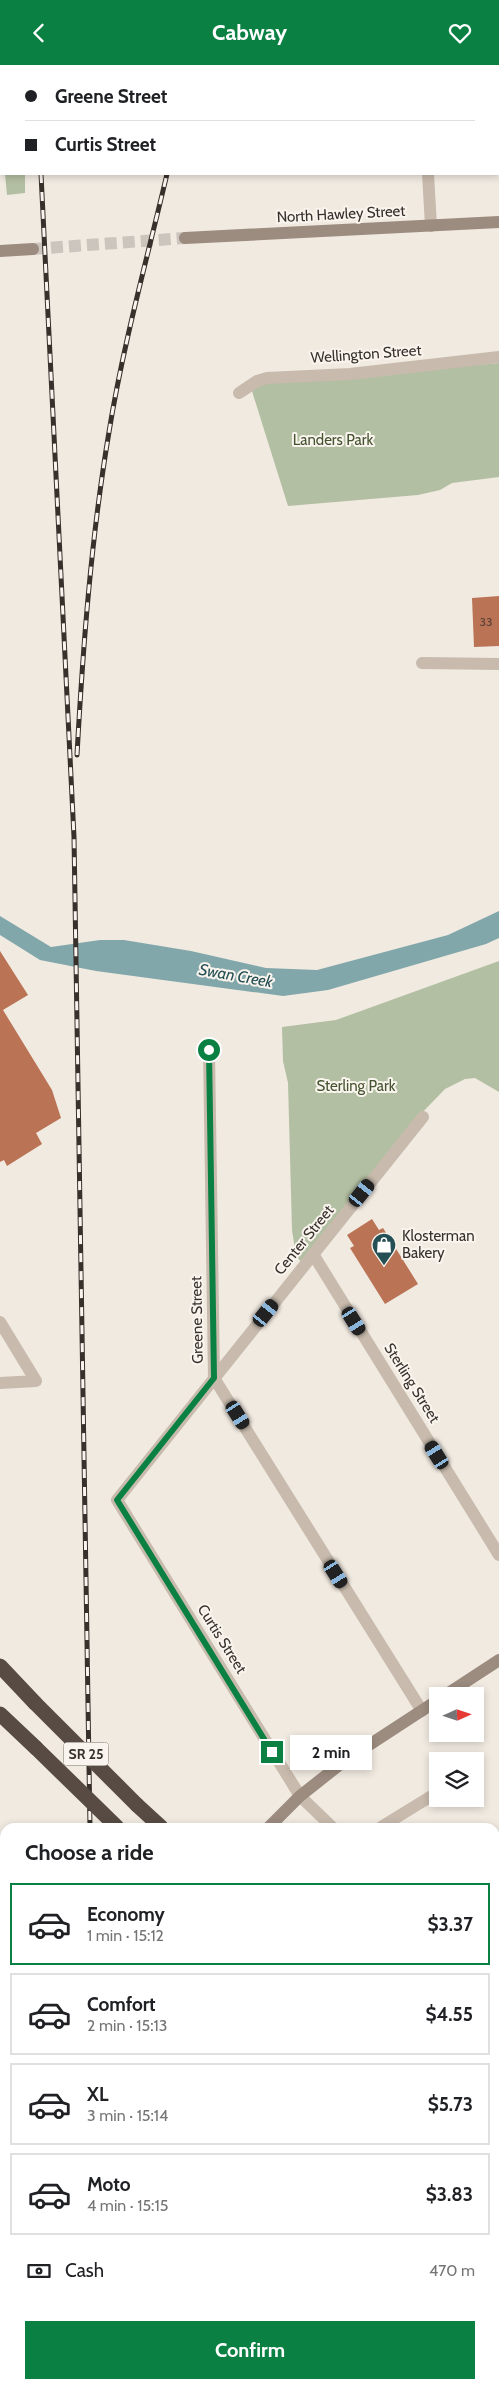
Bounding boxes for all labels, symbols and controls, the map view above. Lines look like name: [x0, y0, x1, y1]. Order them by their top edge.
icon: back: [25, 19, 53, 47]
text: Cabway: [212, 19, 287, 46]
icon: heart: [446, 19, 474, 47]
text: Greene Street: [55, 85, 167, 108]
text: Curtis Street: [55, 133, 156, 156]
street label: North Hawley Street: [276, 202, 406, 226]
street label: Wellington Street: [310, 341, 422, 367]
park label: Landers Park: [293, 431, 374, 449]
house number: 33: [480, 614, 492, 629]
water label: Swan Creek: [198, 960, 275, 992]
route start: [198, 1039, 220, 1061]
park label: Sterling Park: [317, 1077, 396, 1095]
car: [346, 1177, 377, 1209]
street label: Center Street: [270, 1202, 338, 1278]
place label: Klosterman Bakery: [402, 1227, 475, 1262]
shop icon: Klosterman Bakery: [371, 1232, 397, 1266]
street label: Greene Street: [187, 1276, 207, 1364]
car: [250, 1297, 281, 1329]
car: [339, 1304, 368, 1338]
street label: Sterling Street: [380, 1340, 444, 1426]
car: [223, 1398, 252, 1432]
car: [422, 1438, 451, 1472]
car: [321, 1557, 350, 1591]
street label: Curtis Street: [194, 1601, 250, 1677]
north arrow: [429, 1687, 484, 1743]
map controls: [429, 1687, 484, 1807]
callout: 2 min: [290, 1735, 372, 1769]
route end: [261, 1741, 283, 1763]
road number: SR 25: [64, 1743, 108, 1765]
text: 2 min: [312, 1743, 350, 1762]
button: layers: [429, 1752, 484, 1807]
text: Choose a ride: [25, 1839, 154, 1866]
icon: car: [27, 1902, 72, 1947]
text: Economy: [87, 1903, 165, 1926]
text: $3.37: [428, 1913, 473, 1936]
text: 1 min · 15:12: [87, 1926, 164, 1945]
icon: car: [27, 1992, 72, 2037]
text: Comfort: [87, 1993, 156, 2016]
text: $4.55: [426, 2003, 473, 2026]
text: 2 min · 15:13: [87, 2016, 167, 2035]
icon: car: [27, 2082, 72, 2127]
text: XL: [87, 2083, 108, 2106]
text: $5.73: [428, 2093, 473, 2116]
text: 3 min · 15:14: [87, 2106, 168, 2125]
icon: car: [27, 2172, 72, 2217]
text: Moto: [87, 2173, 131, 2196]
text: $3.83: [426, 2183, 473, 2206]
text: 4 min · 15:15: [87, 2196, 168, 2215]
icon: cash: [25, 2257, 53, 2285]
text: Cash: [65, 2259, 104, 2282]
text: 470 m: [429, 2261, 475, 2280]
button: Confirm: [25, 2321, 475, 2379]

